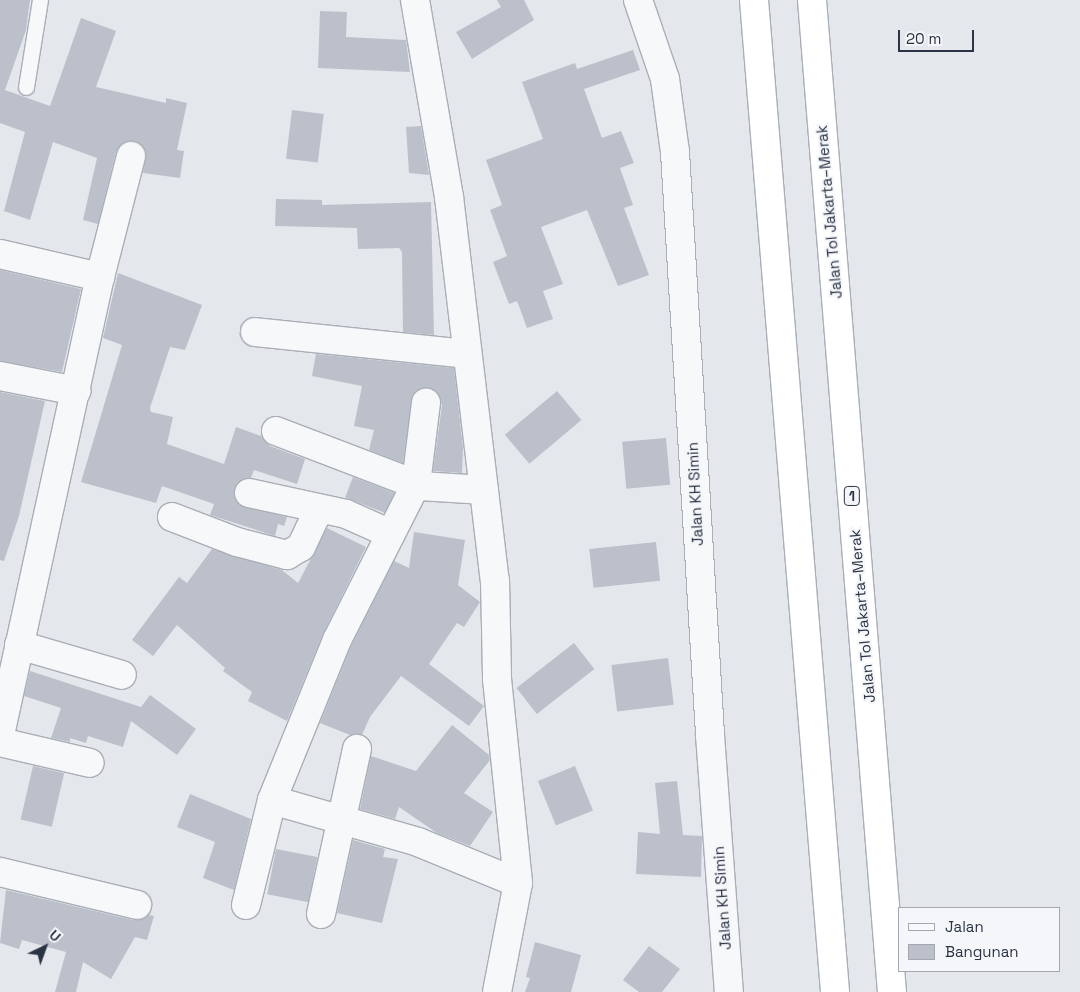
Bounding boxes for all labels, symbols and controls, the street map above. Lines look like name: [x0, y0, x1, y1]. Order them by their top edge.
scale bar: [900, 20, 976, 52]
text: 20 m: [906, 29, 941, 48]
street label: Jalan Tol Jakarta–Merak: [812, 124, 846, 300]
street label: Jalan KH Simin: [683, 442, 707, 546]
road number: 1: [843, 484, 861, 508]
street label: Jalan Tol Jakarta–Merak: [845, 528, 879, 704]
street label: Jalan KH Simin: [709, 846, 735, 950]
legend: [898, 907, 1060, 972]
text: Jalan: [945, 917, 984, 936]
north arrow: [20, 922, 70, 972]
text: U: [46, 926, 65, 946]
text: Bangunan: [945, 942, 1019, 961]

